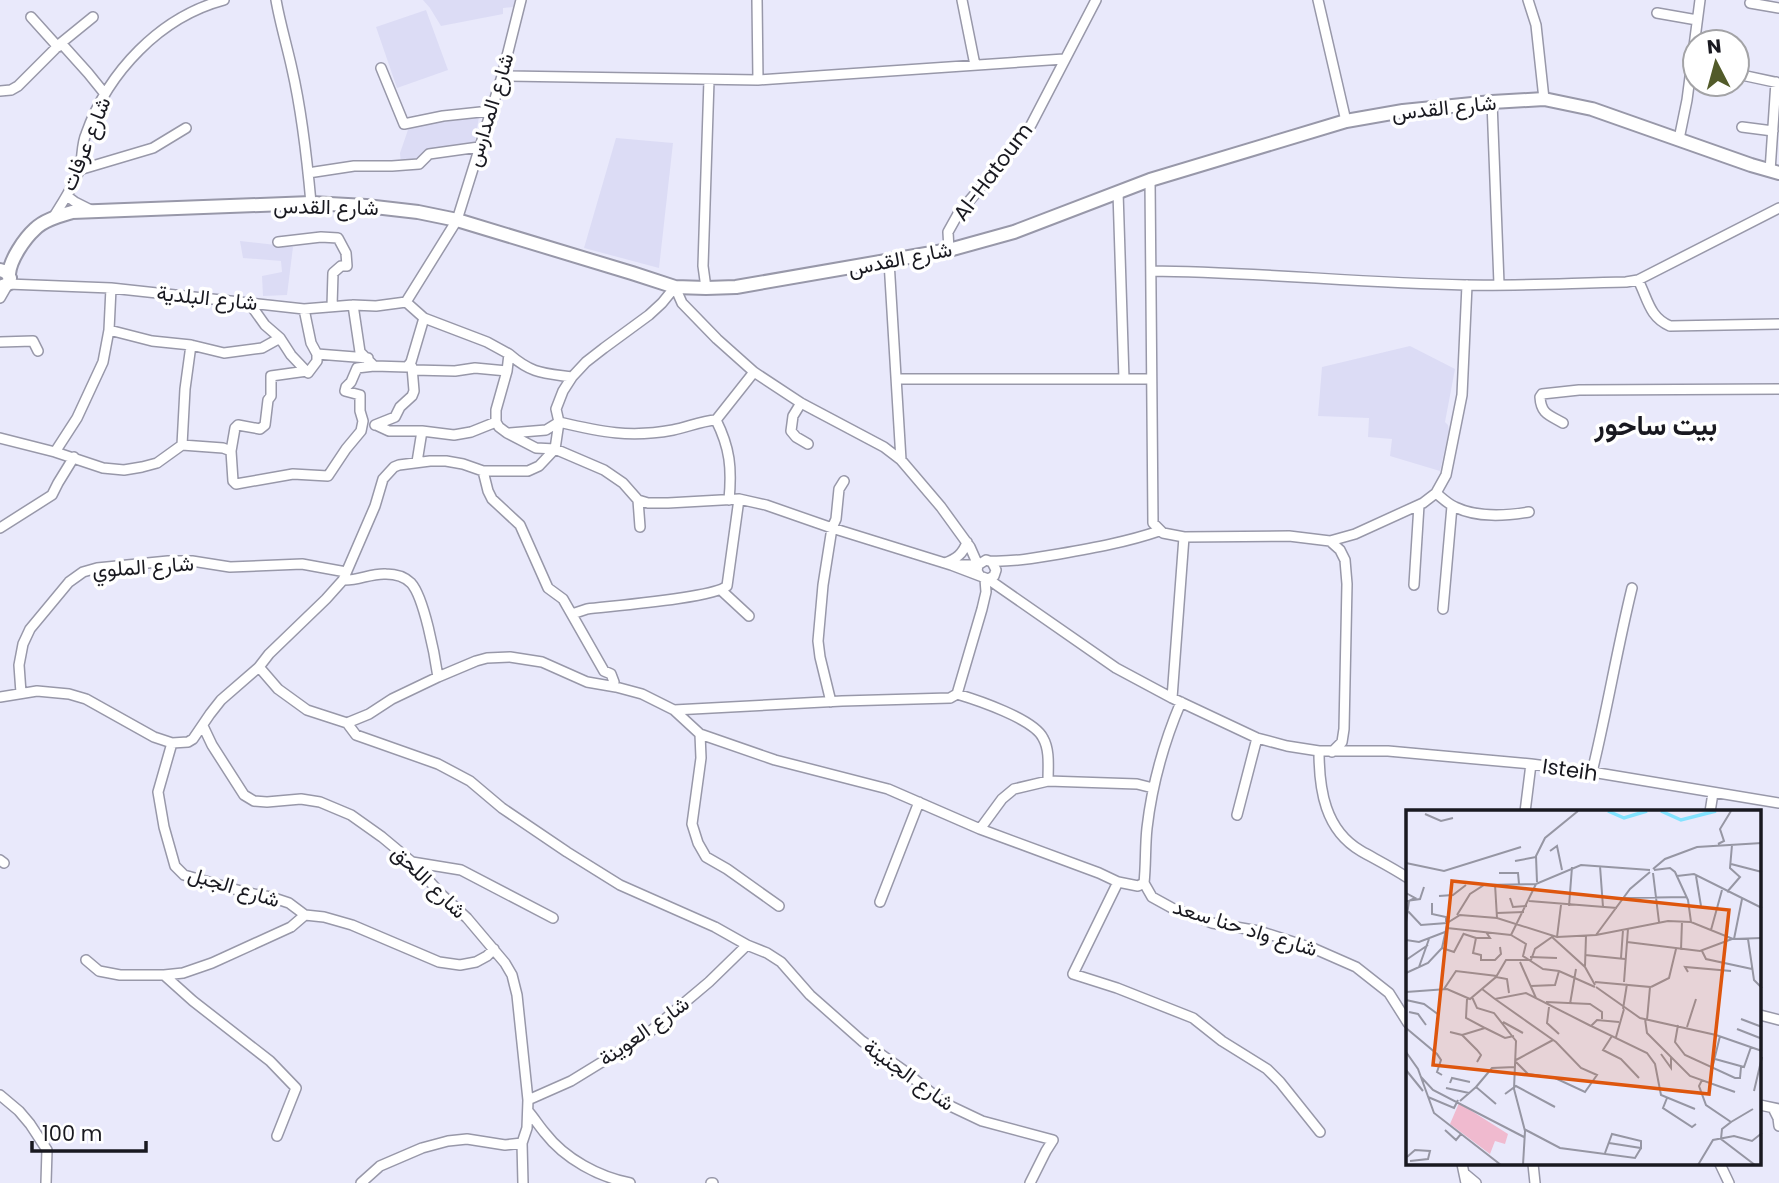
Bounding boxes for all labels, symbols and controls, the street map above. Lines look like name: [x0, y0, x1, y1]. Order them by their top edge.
north arrow: [1681, 28, 1751, 98]
text: N: [1706, 32, 1723, 61]
street label: شارع المدارس: [459, 50, 521, 170]
street label: شارع القدس: [1390, 88, 1498, 127]
street label: شارع عرفات: [54, 93, 118, 195]
street label: Al-Hatoum: [946, 117, 1039, 227]
street label: شارع القدس: [273, 191, 379, 222]
street label: شارع القدس: [846, 234, 954, 283]
street label: شارع البلدية: [155, 278, 259, 317]
district label: بيت ساحور: [1594, 406, 1717, 445]
street label: شارع الملوي: [91, 548, 195, 588]
street label: Isteih: [1541, 751, 1600, 788]
inset map: [1406, 810, 1762, 1166]
street label: شارع اللحق: [385, 838, 473, 925]
street label: شارع الجبل: [185, 859, 284, 914]
street label: شارع واد حنا سعد: [1169, 892, 1321, 963]
street label: شارع العوينة: [593, 989, 695, 1072]
street label: شارع الجنينة: [858, 1032, 961, 1117]
scale bar: [32, 1110, 145, 1154]
text: 100 m: [42, 1119, 102, 1148]

